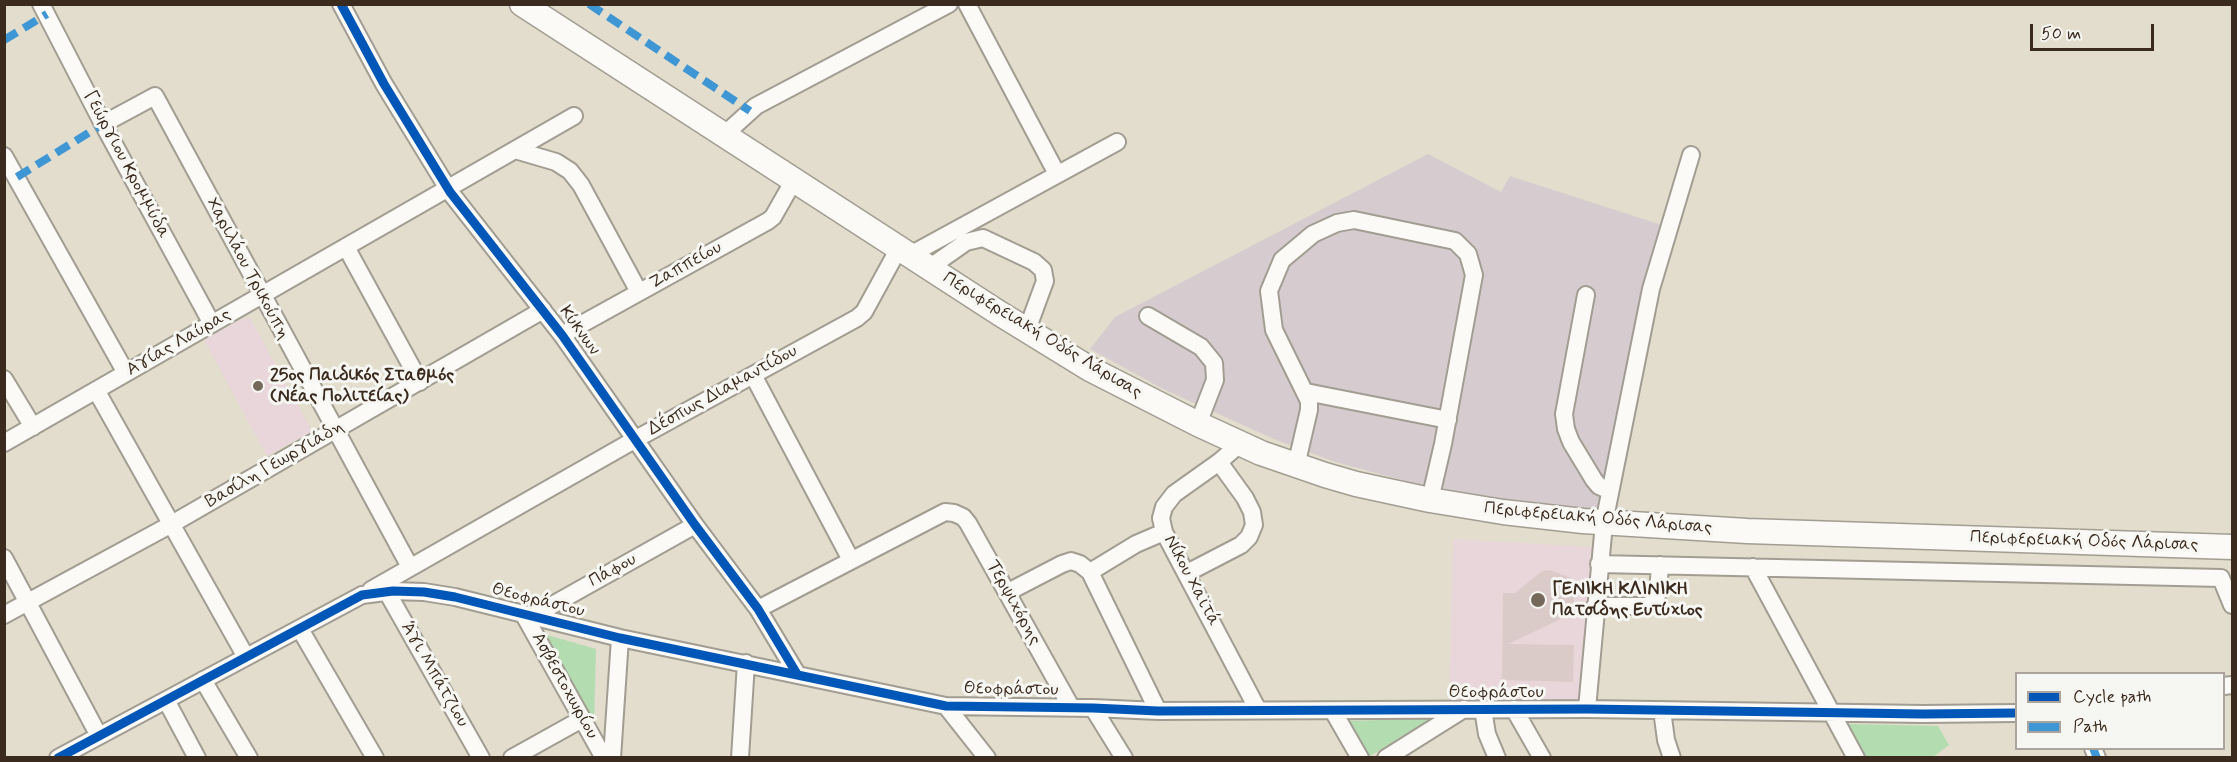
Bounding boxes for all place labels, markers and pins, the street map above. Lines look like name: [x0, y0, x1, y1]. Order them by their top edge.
place label: 25ος Παιδικός Σταθμός (Νέας Πολιτείας): [270, 365, 454, 407]
marker: 25ος Παιδικός Σταθμός (Νέας Πολιτείας): [251, 379, 265, 393]
place label: ΓΕΝΙΚΗ ΚΛΙΝΙΚΗ Πατσίδης Ευτύχιος: [1552, 579, 1703, 622]
marker: ΓΕΝΙΚΗ ΚΛΙΝΙΚΗ Πατσίδης Ευτύχιος: [1529, 591, 1547, 609]

